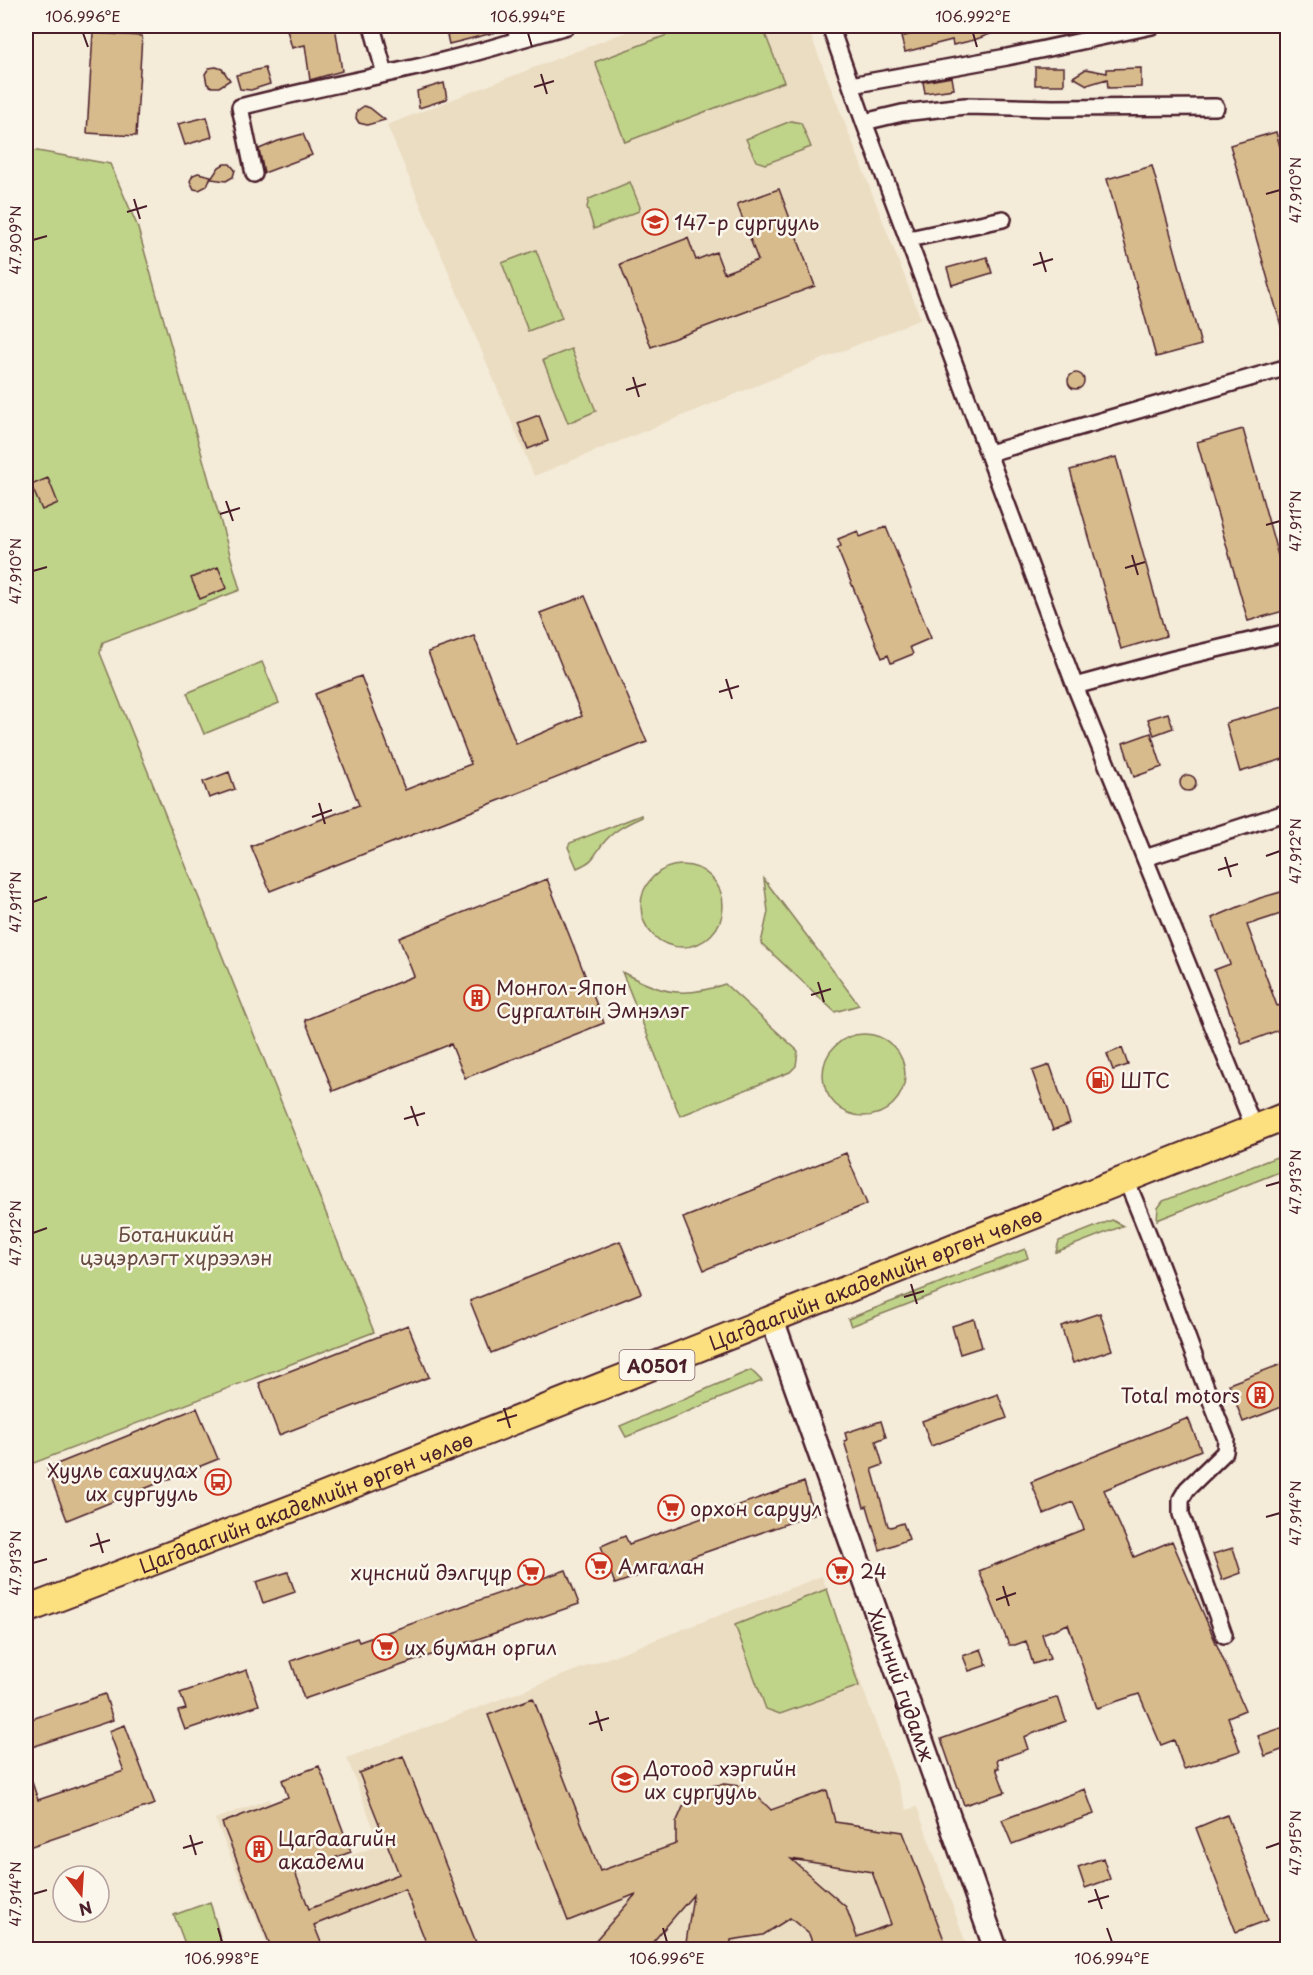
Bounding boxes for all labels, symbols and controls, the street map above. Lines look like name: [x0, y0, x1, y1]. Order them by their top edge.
text: 106.996°E: [45, 4, 121, 27]
text: 106.994°E: [490, 4, 566, 27]
text: 106.992°E: [935, 4, 1011, 27]
text: 47.910°N: [1283, 157, 1306, 223]
text: 47.909°N: [3, 205, 26, 275]
school or university icon: 147-р сургууль: [640, 207, 670, 237]
place label: 147-р сургууль: [674, 207, 819, 237]
text: 47.911°N: [1283, 490, 1306, 552]
text: 47.910°N: [3, 538, 26, 604]
text: 47.912°N: [1283, 818, 1306, 884]
text: 47.911°N: [3, 871, 26, 933]
place label: Монгол-Япон Сургалтын Эмнэлэг: [496, 972, 690, 1025]
building icon: Монгол-Япон Сургалтын Эмнэлэг: [462, 983, 492, 1013]
fuel station icon: ШТС: [1085, 1065, 1115, 1095]
place label: ШТС: [1120, 1065, 1170, 1095]
text: 47.913°N: [1283, 1149, 1306, 1215]
street label: Цагдаагийн академийн өргөн чөлөө: [704, 1199, 1047, 1357]
text: 47.912°N: [3, 1200, 26, 1266]
park label: Ботаникийн цэцэрлэгт хүрээлэн: [80, 1219, 272, 1272]
road number: A0501: [620, 1350, 694, 1380]
place label: Total motors: [1121, 1380, 1240, 1410]
building icon: Total motors: [1245, 1380, 1275, 1410]
street label: Цагдаагийн академийн өргөн чөлөө: [134, 1424, 477, 1581]
place label: Хууль сахиулах их сургууль: [47, 1455, 198, 1508]
bus stop icon: Хууль сахиулах их сургууль: [203, 1467, 233, 1497]
text: 47.914°N: [1283, 1480, 1306, 1546]
supermarket icon: орхон саруул: [656, 1493, 686, 1523]
place label: орхон саруул: [690, 1493, 822, 1523]
text: 47.913°N: [3, 1530, 26, 1596]
supermarket icon: Амгалан: [584, 1551, 614, 1581]
place label: Амгалан: [618, 1551, 705, 1581]
supermarket icon: 24: [825, 1556, 855, 1586]
place label: 24: [860, 1556, 887, 1586]
place label: хүнсний дэлгүүр: [351, 1557, 512, 1587]
supermarket icon: хүнсний дэлгүүр: [516, 1557, 546, 1587]
street label: Хилчний гудамж: [861, 1604, 943, 1765]
supermarket icon: их буман оргил: [370, 1632, 400, 1662]
place label: их буман оргил: [404, 1632, 557, 1662]
place label: Дотоод хэргийн их сургууль: [643, 1753, 797, 1806]
school or university icon: Дотоод хэргийн их сургууль: [610, 1764, 640, 1794]
text: 47.915°N: [1283, 1810, 1306, 1876]
place label: Цагдаагийн академи: [278, 1823, 397, 1876]
building icon: Цагдаагийн академи: [244, 1834, 274, 1864]
text: 47.914°N: [3, 1861, 26, 1927]
north arrow: [51, 1864, 111, 1924]
text: N: [76, 1896, 95, 1923]
text: 106.998°E: [184, 1946, 260, 1969]
text: 106.996°E: [629, 1946, 705, 1969]
text: 106.994°E: [1074, 1946, 1150, 1969]

